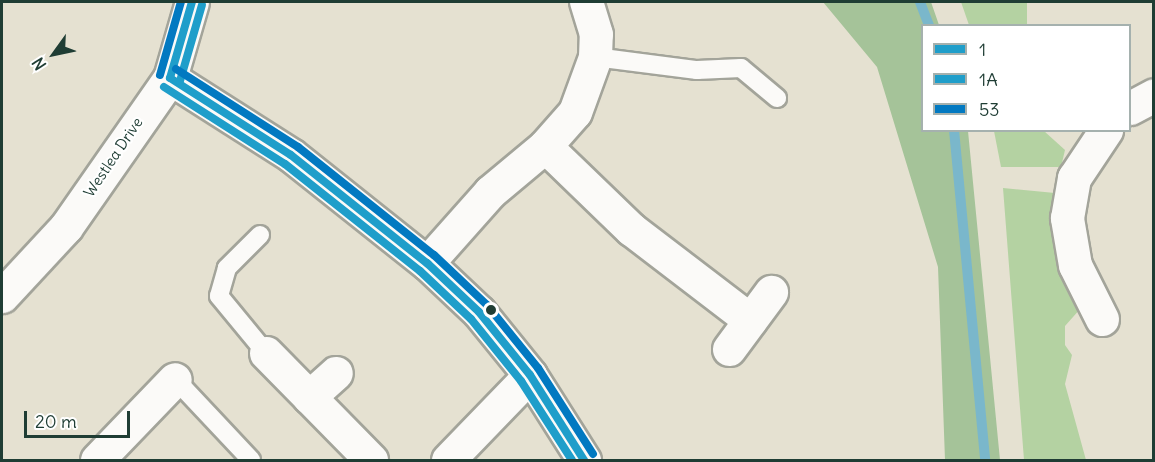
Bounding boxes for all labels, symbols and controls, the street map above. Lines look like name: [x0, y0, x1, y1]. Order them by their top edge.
north arrow: [24, 24, 84, 84]
legend: [921, 24, 1131, 132]
text: 1: [979, 38, 986, 61]
text: N: [28, 54, 50, 74]
text: 1A: [979, 68, 998, 91]
text: 53: [979, 98, 1000, 121]
street label: Westlea Drive: [80, 114, 146, 200]
unlabelled marker: [485, 304, 497, 316]
scale bar: [27, 399, 134, 437]
text: 20 m: [35, 410, 77, 433]

